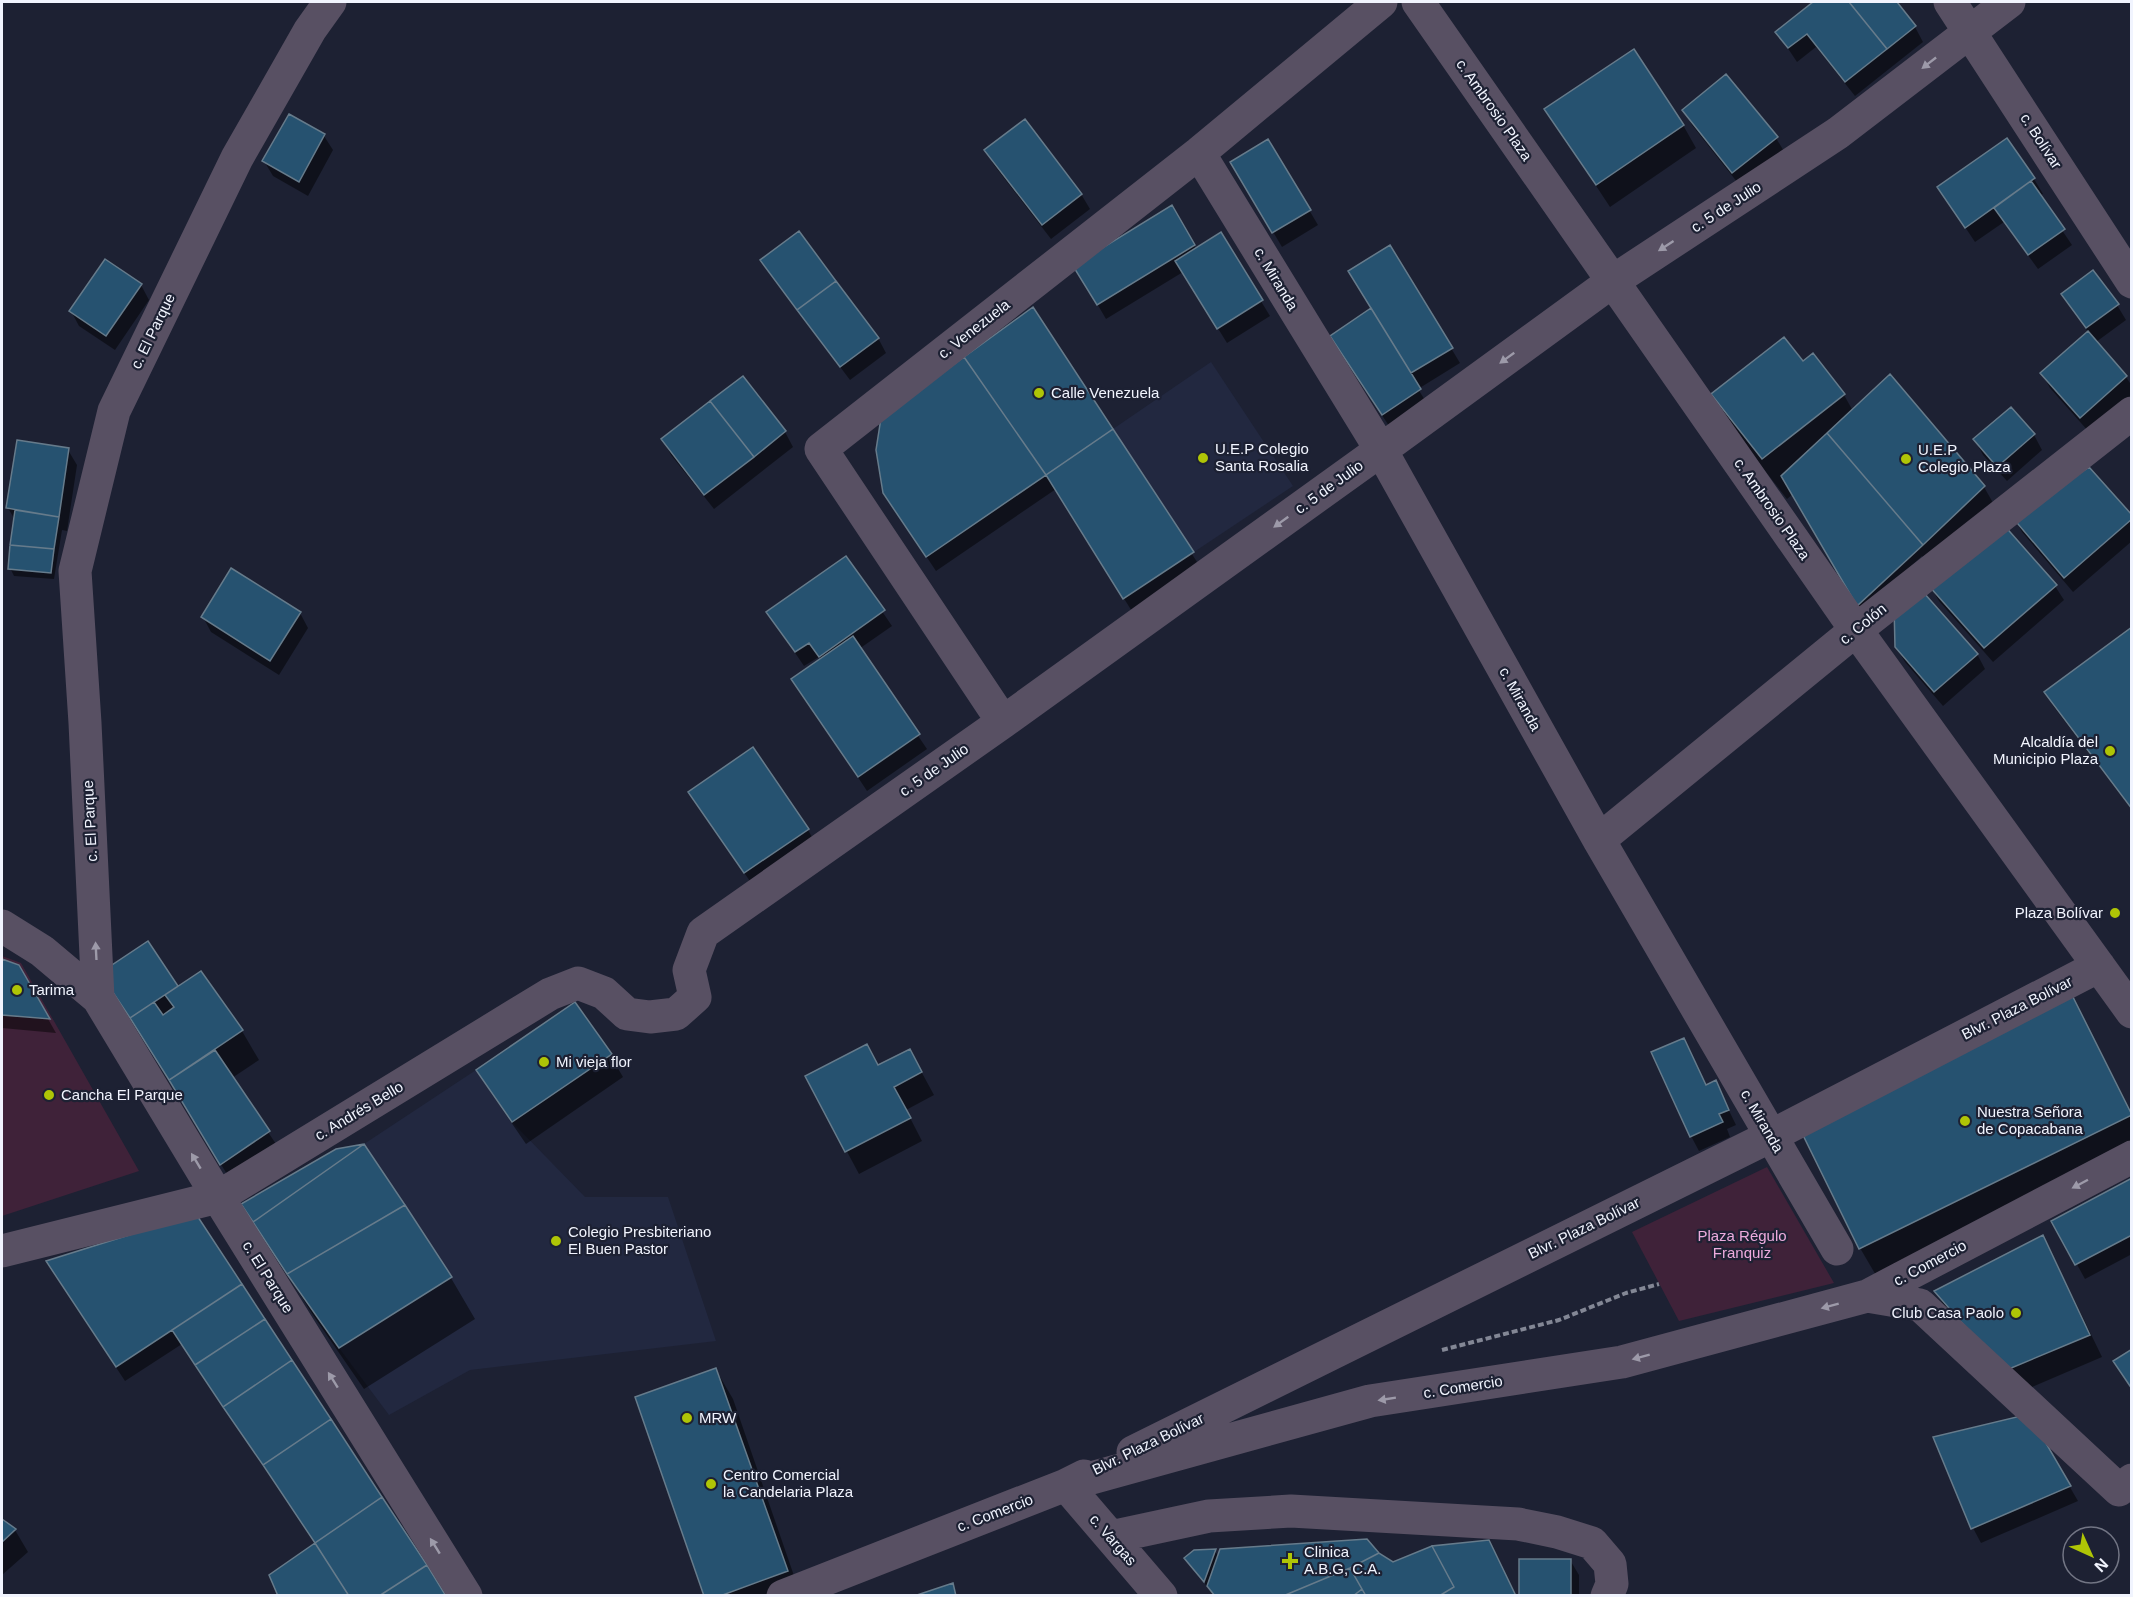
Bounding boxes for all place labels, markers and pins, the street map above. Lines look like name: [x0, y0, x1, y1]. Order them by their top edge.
place label: Calle Venezuela: [1051, 384, 1160, 401]
marker: Calle Venezuela: [1032, 386, 1046, 400]
place label: U.E.P Colegio Santa Rosalia: [1215, 440, 1309, 474]
place label: U.E.P Colegio Plaza: [1918, 441, 2011, 475]
marker: U.E.P Colegio Santa Rosalia: [1196, 451, 1210, 465]
marker: U.E.P Colegio Plaza: [1899, 452, 1913, 466]
place label: Alcaldía del Municipio Plaza: [1993, 733, 2099, 767]
marker: Alcaldía del Municipio Plaza: [2103, 744, 2117, 758]
place label: Plaza Bolívar: [2015, 904, 2103, 921]
marker: Plaza Bolívar: [2108, 906, 2122, 920]
place label: Tarima: [29, 981, 75, 998]
marker: Tarima: [10, 983, 24, 997]
place label: Mi vieja flor: [556, 1053, 632, 1070]
marker: Mi vieja flor: [537, 1055, 551, 1069]
place label: Cancha El Parque: [61, 1086, 183, 1103]
marker: Cancha El Parque: [42, 1088, 56, 1102]
place label: Nuestra Señora de Copacabana: [1977, 1103, 2084, 1137]
marker: Nuestra Señora de Copacabana: [1958, 1114, 1972, 1128]
place label: Colegio Presbiteriano El Buen Pastor: [568, 1223, 711, 1257]
marker: Colegio Presbiteriano El Buen Pastor: [549, 1234, 563, 1248]
place label: Club Casa Paolo: [1891, 1304, 2004, 1321]
marker: Club Casa Paolo: [2009, 1306, 2023, 1320]
place label: MRW: [699, 1409, 737, 1426]
marker: MRW: [680, 1411, 694, 1425]
place label: Centro Comercial la Candelaria Plaza: [723, 1466, 854, 1500]
marker: Centro Comercial la Candelaria Plaza: [704, 1477, 718, 1491]
place label: Clinica A.B.G, C.A.: [1304, 1543, 1382, 1577]
marker: Clinica A.B.G, C.A.: [1281, 1552, 1299, 1570]

